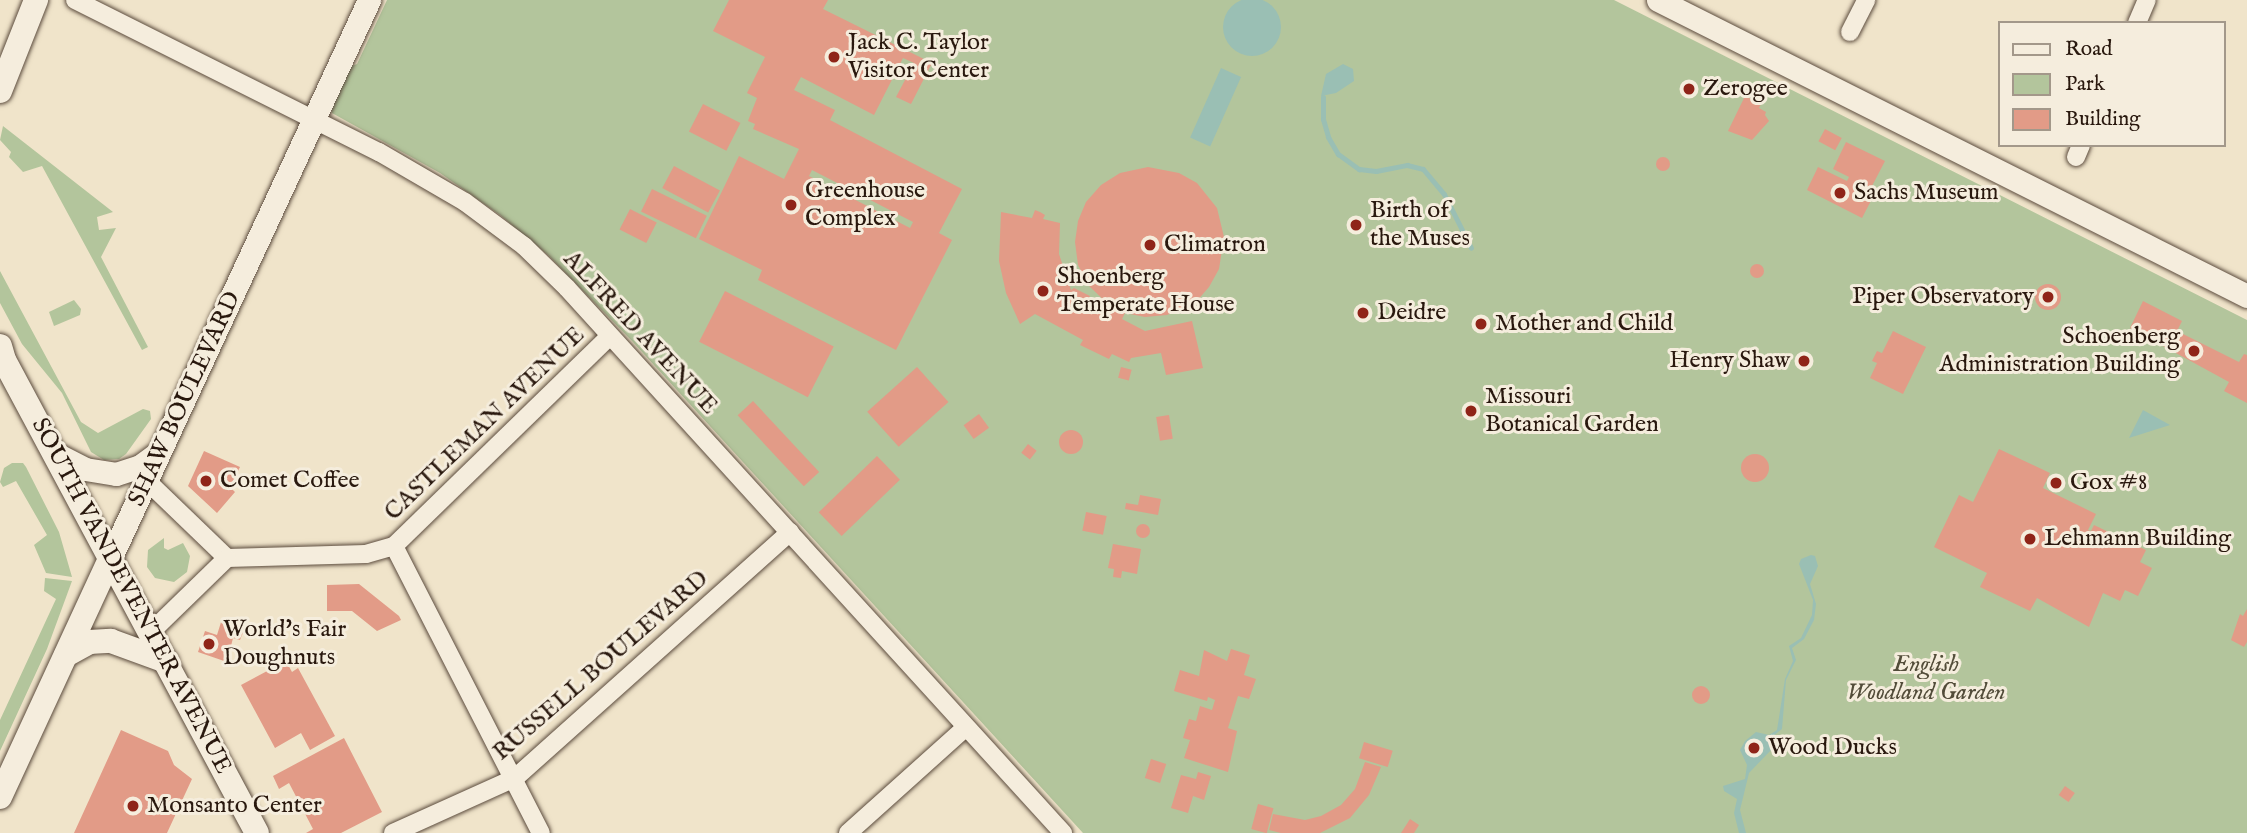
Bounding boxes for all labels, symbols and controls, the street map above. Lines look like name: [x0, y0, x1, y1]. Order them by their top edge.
legend: [1998, 21, 2226, 147]
place label: Jack C. Taylor Visitor Center: [848, 29, 989, 85]
text: Road: [2065, 36, 2112, 63]
marker: Jack C. Taylor Visitor Center: [826, 49, 842, 65]
text: Park: [2065, 71, 2105, 98]
place label: Zerogee: [1703, 75, 1788, 103]
marker: Zerogee: [1681, 81, 1697, 97]
text: Building: [2065, 106, 2140, 133]
place label: Greenhouse Complex: [805, 177, 925, 233]
place label: Sachs Museum: [1854, 179, 1999, 207]
marker: Sachs Museum: [1832, 185, 1848, 201]
marker: Greenhouse Complex: [783, 197, 799, 213]
place label: Birth of the Muses: [1370, 197, 1470, 253]
marker: Birth of the Muses: [1348, 217, 1364, 233]
place label: Climatron: [1164, 231, 1266, 259]
marker: Climatron: [1142, 237, 1158, 253]
street label: ALFRED AVENUE: [557, 245, 723, 421]
place label: Shoenberg Temperate House: [1057, 263, 1235, 319]
marker: Shoenberg Temperate House: [1035, 283, 1051, 299]
place label: Piper Observatory: [1852, 283, 2034, 311]
street label: SHAW BOULEVARD: [123, 287, 247, 511]
marker: Piper Observatory: [2040, 289, 2056, 305]
place label: Deidre: [1377, 299, 1446, 327]
marker: Deidre: [1355, 305, 1371, 321]
place label: Mother and Child: [1495, 310, 1673, 338]
marker: Mother and Child: [1473, 316, 1489, 332]
street label: CASTLEMAN AVENUE: [379, 321, 591, 527]
place label: Schoenberg Administration Building: [1939, 323, 2180, 379]
marker: Schoenberg Administration Building: [2186, 343, 2202, 359]
place label: Henry Shaw: [1669, 347, 1790, 375]
marker: Henry Shaw: [1796, 353, 1812, 369]
place label: Missouri Botanical Garden: [1485, 383, 1659, 439]
marker: Missouri Botanical Garden: [1463, 403, 1479, 419]
street label: SOUTH VANDEVENTER AVENUE: [25, 413, 237, 779]
place label: Comet Coffee: [220, 467, 359, 495]
place label: Gox #8: [2070, 469, 2147, 497]
marker: Comet Coffee: [198, 473, 214, 489]
marker: Gox #8: [2048, 475, 2064, 491]
place label: Lehmann Building: [2044, 525, 2231, 553]
marker: Lehmann Building: [2022, 531, 2038, 547]
street label: RUSSELL BOULEVARD: [488, 565, 714, 767]
place label: World's Fair Doughnuts: [223, 616, 346, 672]
marker: World's Fair Doughnuts: [201, 636, 217, 652]
park label: English Woodland Garden: [1847, 651, 2005, 707]
place label: Wood Ducks: [1768, 734, 1897, 762]
marker: Wood Ducks: [1746, 740, 1762, 756]
place label: Monsanto Center: [147, 792, 322, 820]
marker: Monsanto Center: [125, 798, 141, 814]

